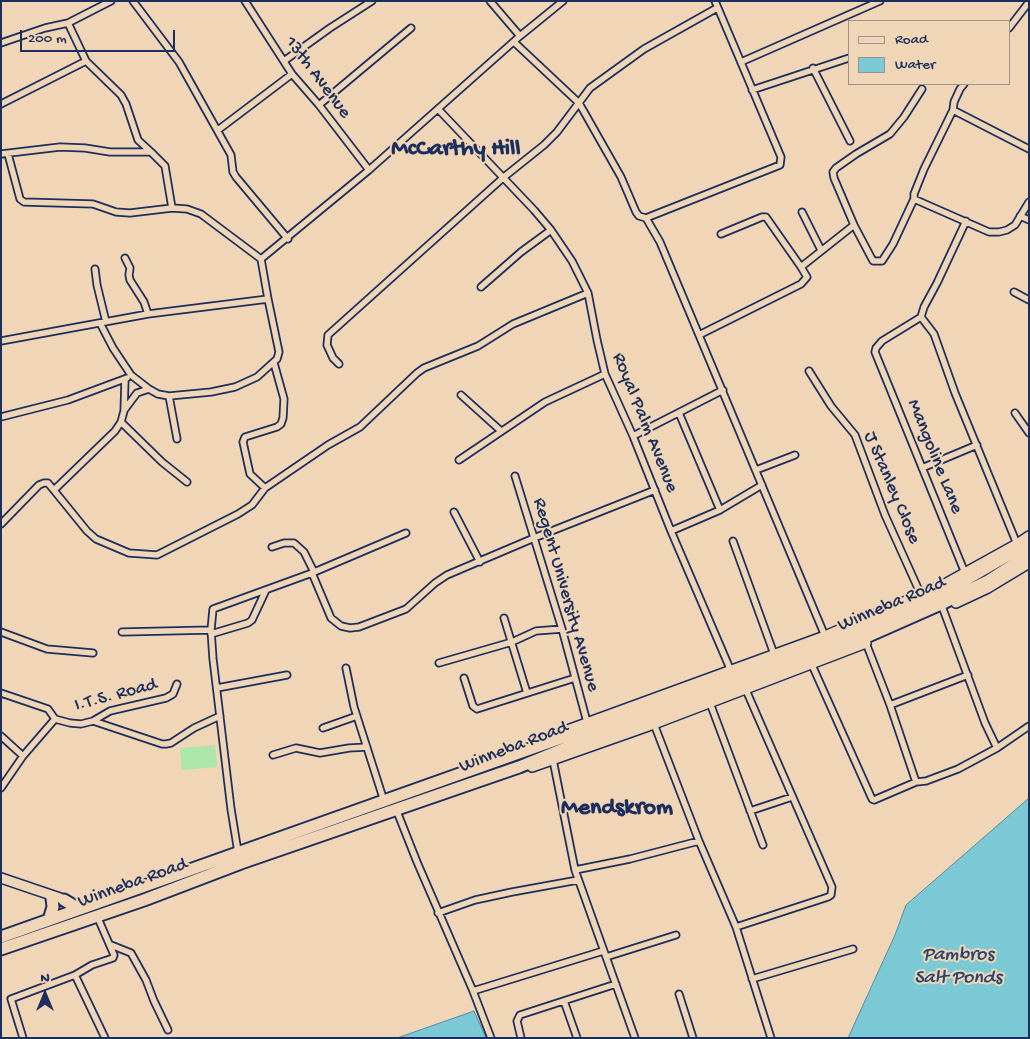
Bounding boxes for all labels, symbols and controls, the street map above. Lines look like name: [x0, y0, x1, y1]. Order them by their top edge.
scale bar: [22, 20, 178, 52]
legend: [848, 20, 1010, 85]
text: 200 m: [28, 30, 67, 48]
text: Road: [895, 31, 928, 49]
street label: 13th Avenue: [279, 32, 355, 124]
text: Water: [895, 56, 935, 74]
district label: McCarthy Hill: [391, 136, 521, 164]
street label: Royal Palm Avenue: [606, 350, 682, 496]
street label: Mangoline Lane: [901, 396, 967, 518]
street label: J Stanley Close: [857, 428, 925, 548]
street label: Regent University Avenue: [526, 495, 604, 695]
street label: Winneba Road: [835, 572, 949, 638]
street label: I.T.S. Road: [72, 674, 160, 718]
street label: Winneba Road: [456, 717, 572, 779]
district label: Mendskrom: [561, 795, 673, 823]
street label: Winneba Road: [75, 854, 191, 914]
water label: Pambros Salt Ponds: [914, 944, 1002, 991]
north arrow: [20, 969, 70, 1019]
text: N: [40, 970, 50, 987]

